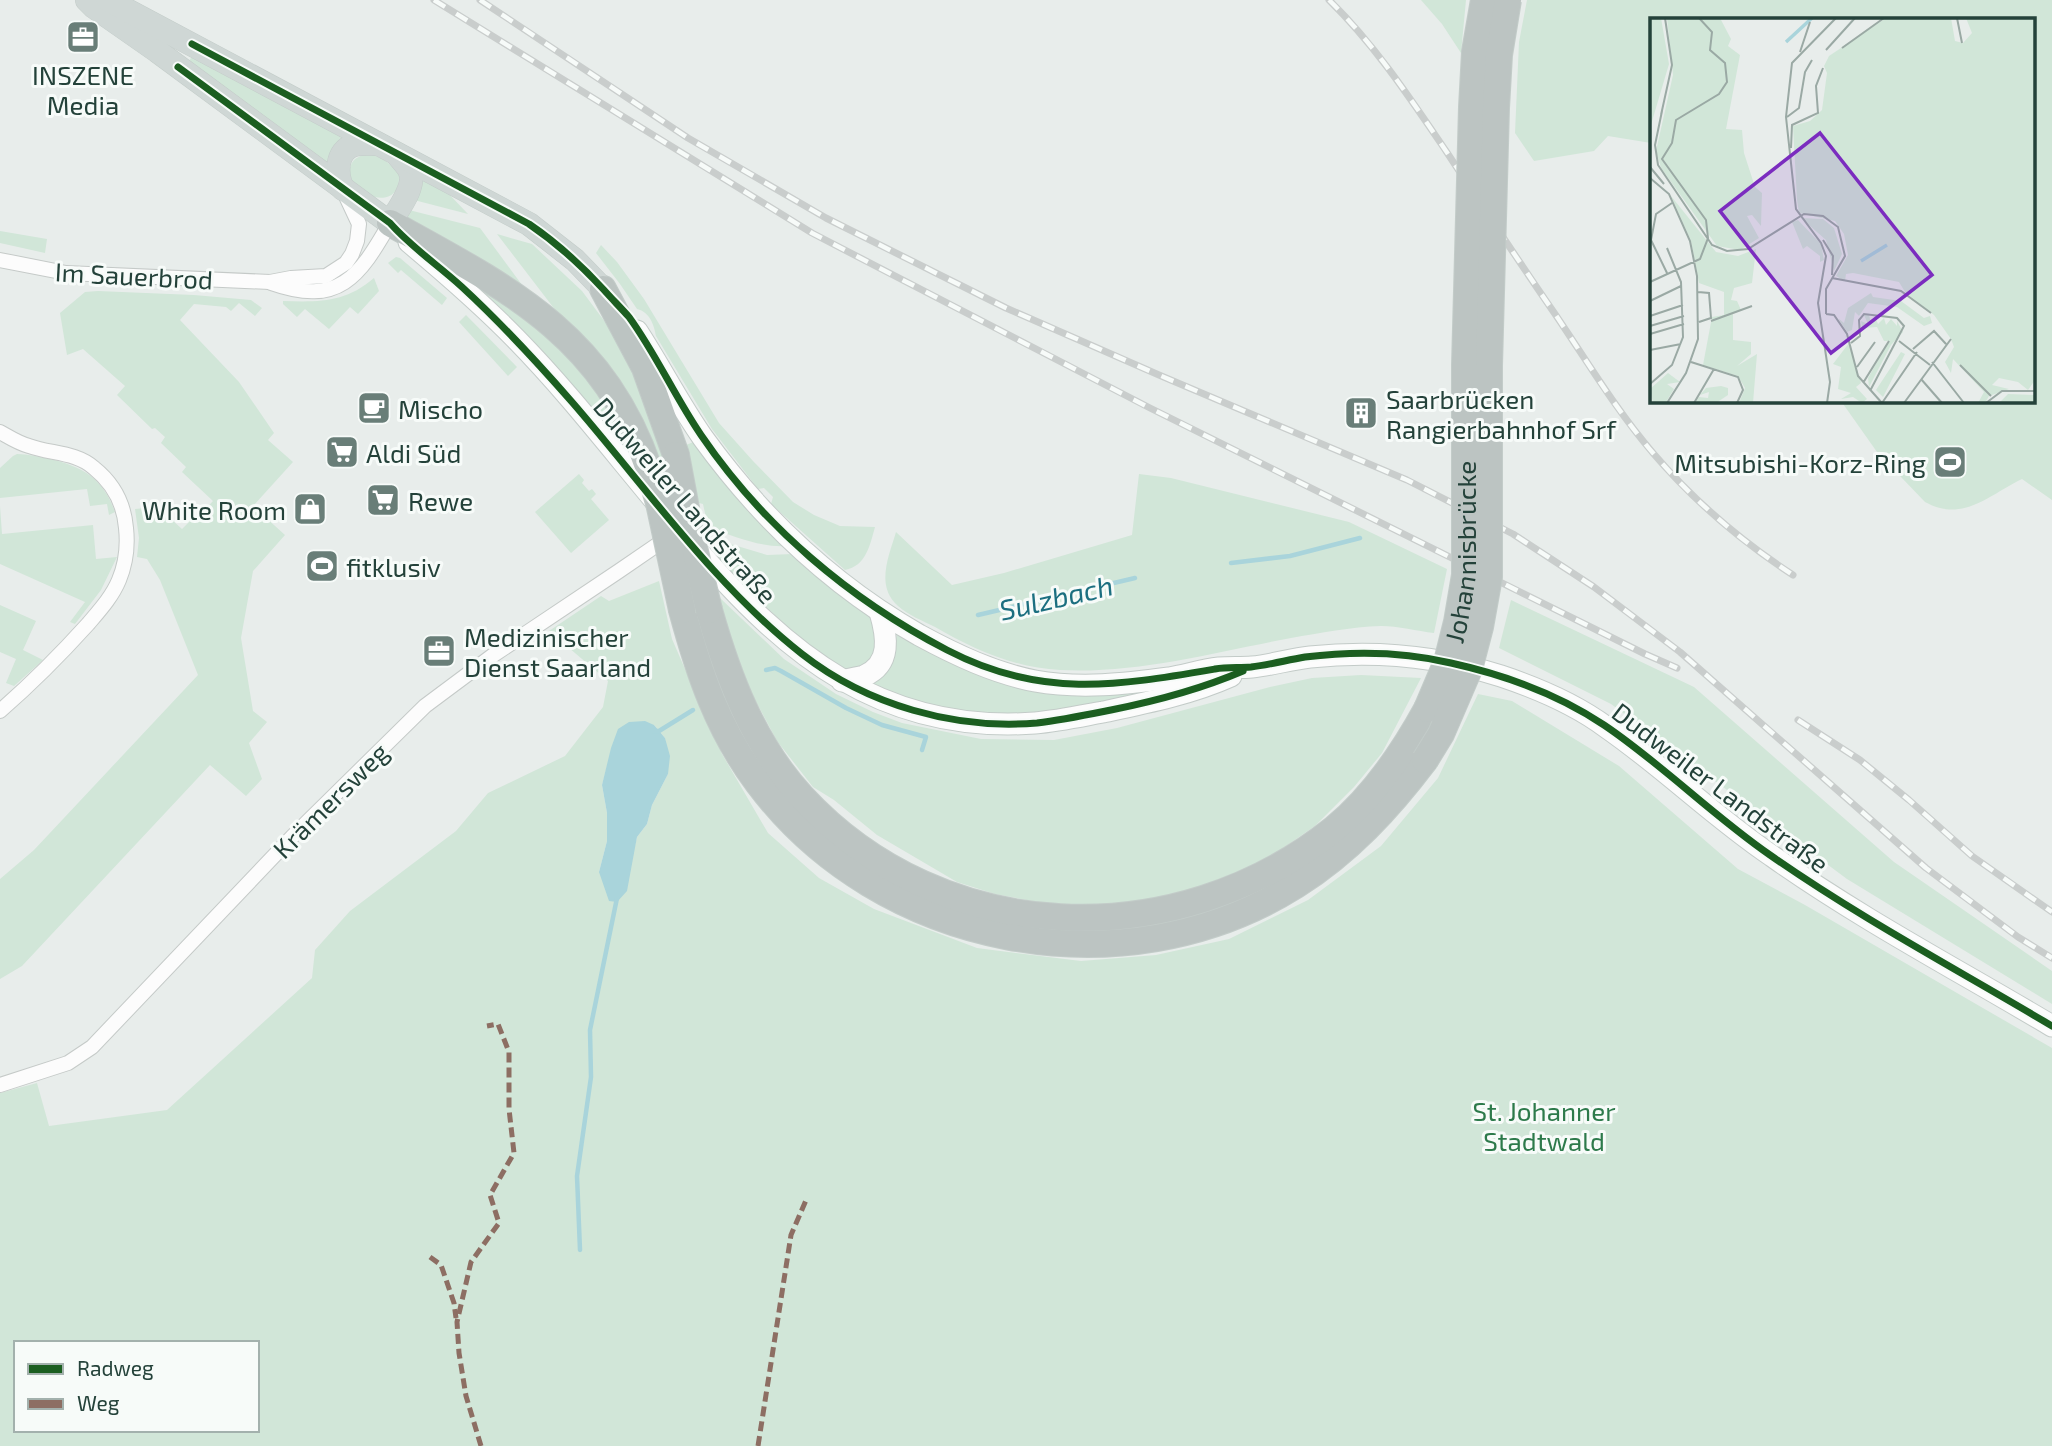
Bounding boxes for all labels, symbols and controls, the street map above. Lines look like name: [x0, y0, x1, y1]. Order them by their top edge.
office icon: INSZENE Media: [64, 18, 102, 56]
inset map: [1650, 18, 2035, 402]
place label: INSZENE Media: [32, 59, 134, 120]
street label: Im Sauerbrod: [54, 255, 214, 295]
place label: Saarbrücken Rangierbahnhof Srf: [1386, 383, 1617, 444]
cafe icon: Mischo: [355, 389, 393, 427]
street label: Dudweiler Landstraße: [588, 391, 784, 609]
place label: Mischo: [398, 393, 483, 424]
building icon: Saarbrücken Rangierbahnhof Srf: [1342, 394, 1380, 432]
supermarket icon: Aldi Süd: [323, 433, 361, 471]
place label: Aldi Süd: [366, 437, 461, 468]
sports icon: Mitsubishi-Korz-Ring: [1931, 443, 1969, 481]
place label: Mitsubishi-Korz-Ring: [1674, 447, 1926, 478]
street label: Johannisbrücke: [1437, 461, 1481, 646]
supermarket icon: Rewe: [364, 481, 402, 519]
place label: Rewe: [408, 485, 473, 516]
shop icon: White Room: [291, 490, 329, 528]
place label: White Room: [142, 494, 286, 525]
sports icon: fitklusiv: [303, 547, 341, 585]
place label: fitklusiv: [346, 551, 441, 582]
water label: Sulzbach: [996, 567, 1116, 627]
place label: Medizinischer Dienst Saarland: [464, 621, 651, 682]
office icon: Medizinischer Dienst Saarland: [420, 632, 458, 670]
street label: Dudweiler Landstraße: [1607, 695, 1835, 879]
street label: Krämersweg: [266, 736, 394, 864]
park label: St. Johanner Stadtwald: [1472, 1095, 1616, 1156]
legend: [14, 1341, 259, 1432]
text: Radweg: [77, 1355, 154, 1380]
text: Weg: [77, 1390, 120, 1415]

